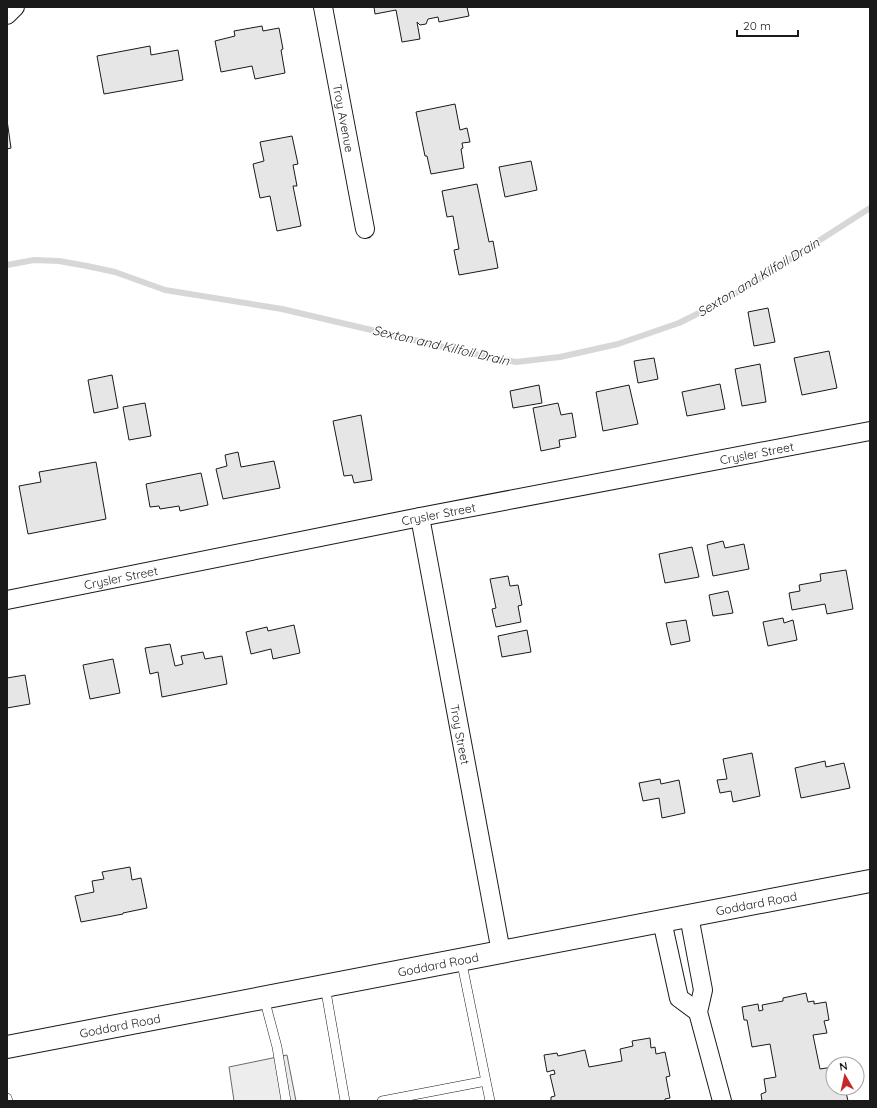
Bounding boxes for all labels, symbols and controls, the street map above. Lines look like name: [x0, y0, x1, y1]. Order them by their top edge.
scale bar: [737, 12, 798, 38]
text: 20 m: [743, 18, 771, 33]
street label: Troy Avenue: [330, 83, 358, 154]
water label: Sexton and Kilfoil Drain: [694, 234, 822, 320]
water label: Sexton and Kilfoil Drain: [371, 321, 511, 369]
street label: Crysler Street: [718, 438, 795, 467]
street label: Crysler Street: [400, 499, 477, 528]
street label: Crysler Street: [82, 562, 159, 592]
street label: Troy Street: [447, 703, 473, 766]
street label: Goddard Road: [715, 888, 798, 918]
street label: Goddard Road: [396, 949, 480, 979]
street label: Goddard Road: [78, 1010, 162, 1040]
north arrow: [825, 1056, 865, 1096]
text: N: [838, 1059, 849, 1074]

